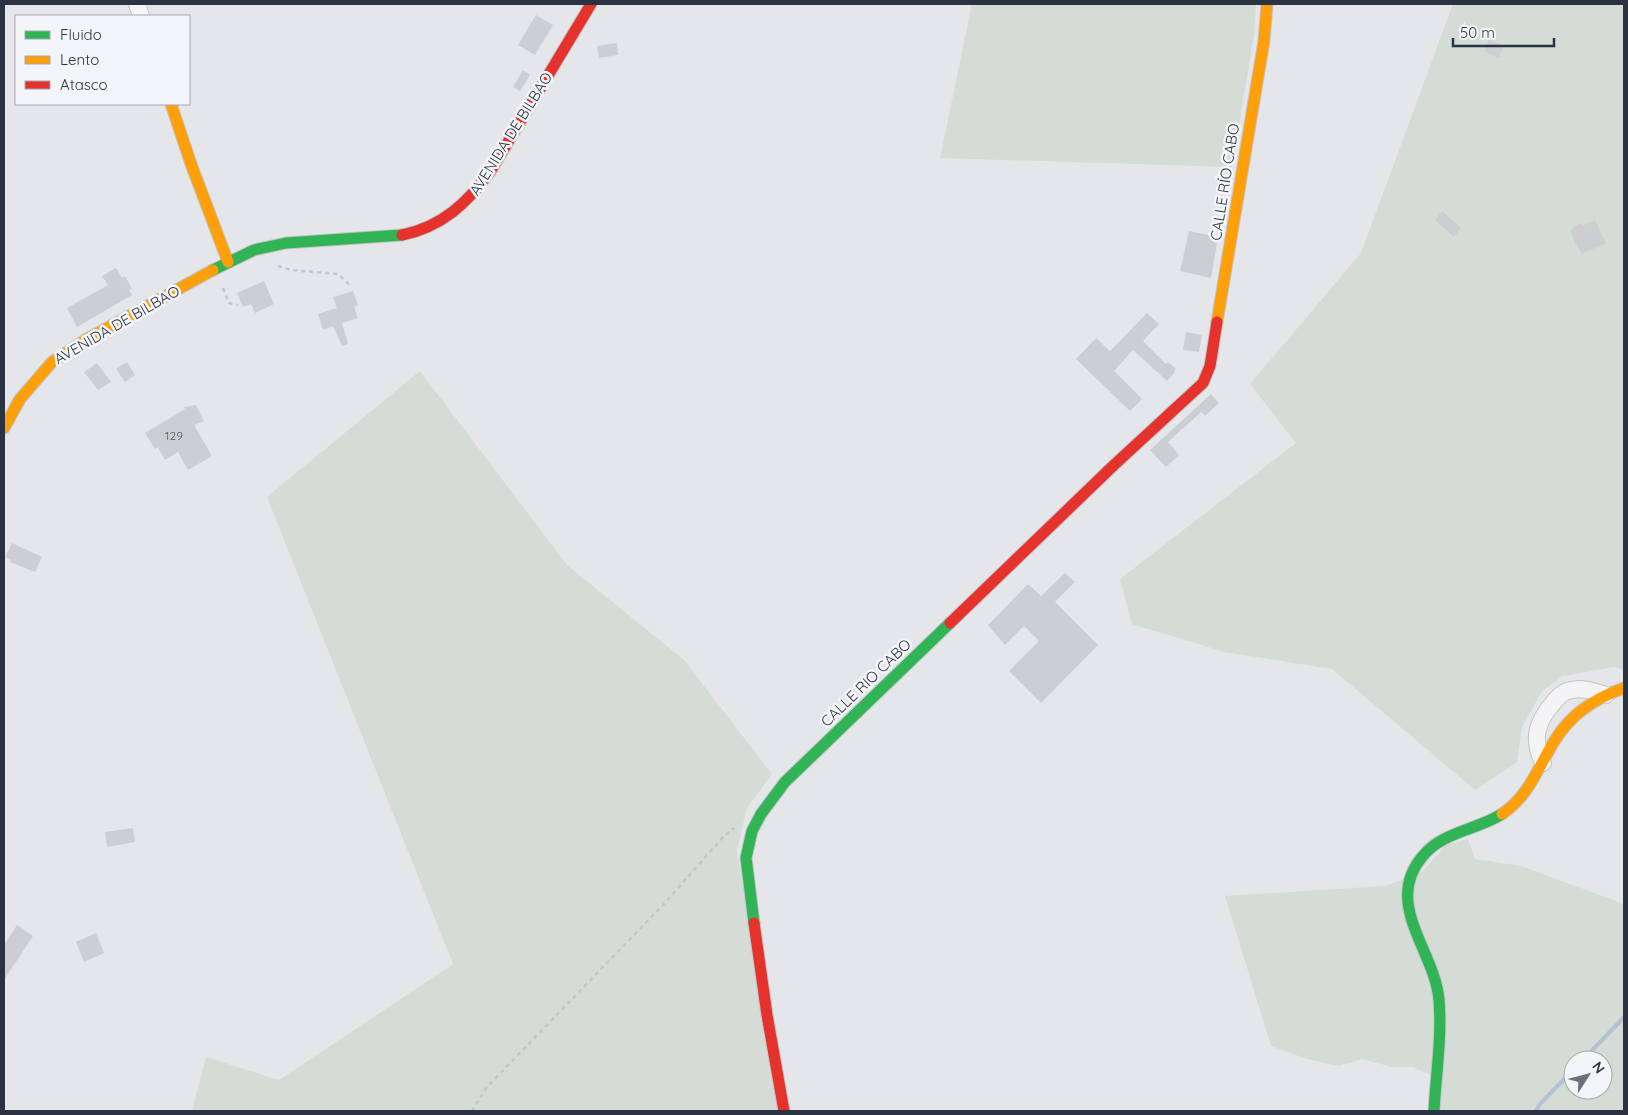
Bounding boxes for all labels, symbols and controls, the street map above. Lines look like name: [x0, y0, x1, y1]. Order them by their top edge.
legend: [15, 15, 190, 105]
scale bar: [1453, 15, 1554, 47]
text: 50 m: [1460, 23, 1495, 42]
text: Fluido: [60, 25, 102, 44]
text: Lento: [60, 50, 99, 69]
street label: AVENIDA DE BILBAO: [465, 69, 556, 199]
text: Atasco: [60, 75, 108, 94]
street label: CALLE RÍO CABO: [1206, 122, 1243, 242]
street label: AVENIDA DE BILBAO: [51, 281, 183, 368]
house number: 129: [165, 428, 183, 443]
street label: CALLE RIO CABO: [817, 635, 915, 731]
north arrow: [1563, 1050, 1613, 1100]
text: N: [1588, 1058, 1609, 1077]

